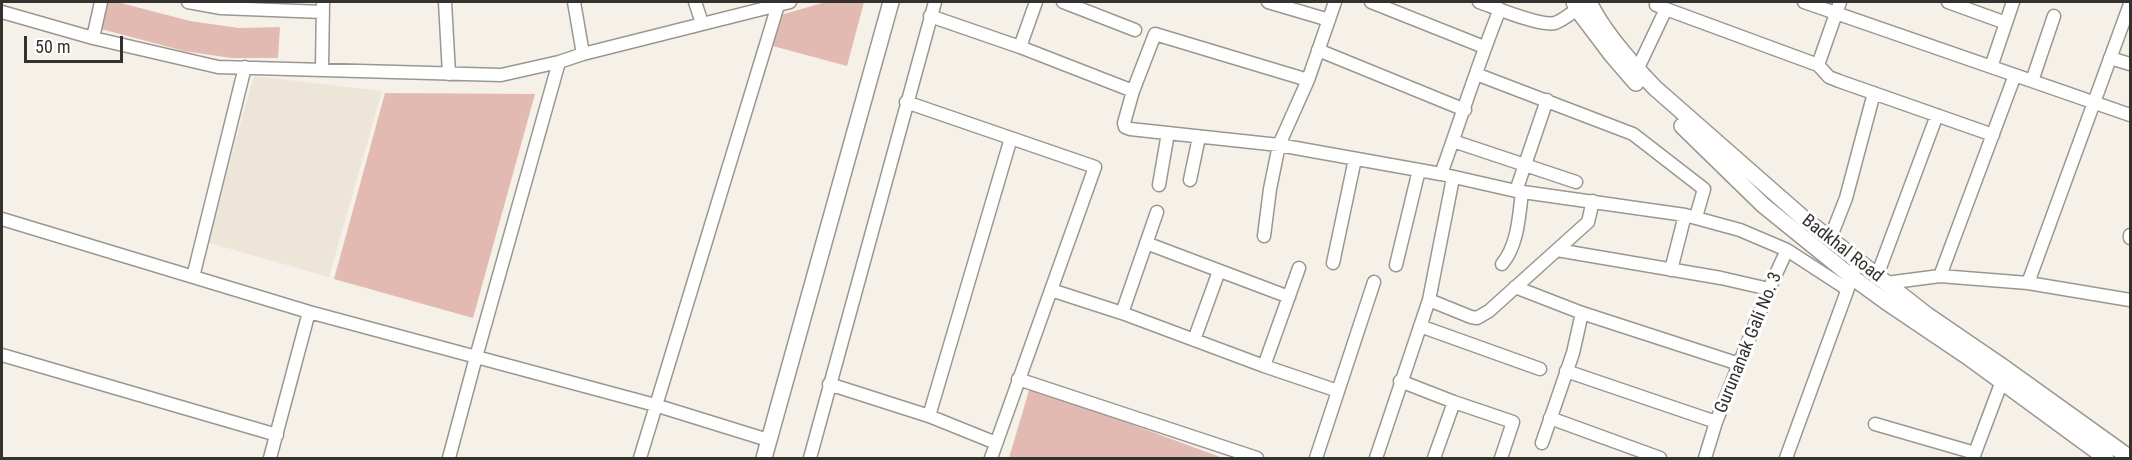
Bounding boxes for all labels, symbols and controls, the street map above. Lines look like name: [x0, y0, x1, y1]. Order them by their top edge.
scale bar: [27, 24, 126, 62]
text: 50 m: [35, 36, 70, 57]
street label: Badkhal Road: [1797, 211, 1887, 287]
street label: Gurunanak Gali No. 3: [1711, 269, 1787, 417]

